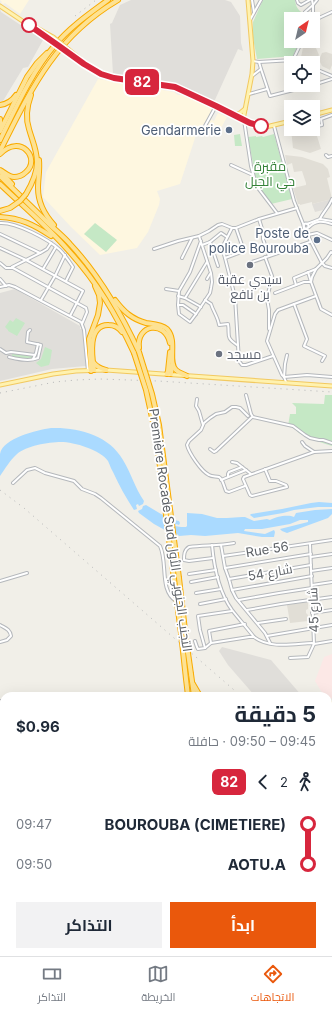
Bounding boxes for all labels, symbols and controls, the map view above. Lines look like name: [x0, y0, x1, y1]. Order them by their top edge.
north arrow: [284, 12, 320, 48]
map controls: [284, 12, 320, 136]
unlabelled marker: [21, 17, 37, 33]
button: locate: [284, 56, 320, 92]
line badge: 82: [124, 69, 160, 95]
text: 82: [133, 73, 151, 90]
button: layers: [284, 100, 320, 136]
unlabelled marker: [253, 118, 269, 134]
place label: Gendarmerie: [141, 122, 221, 138]
marker: Gendarmerie: [224, 125, 234, 135]
park label: مقبرة حي الجبل: [245, 158, 295, 192]
place label: Poste de police Bourouba: [209, 225, 309, 256]
marker: Poste de police Bourouba: [312, 235, 322, 245]
marker: سيدي عقبة بن نافع: [245, 260, 255, 270]
place label: سيدي عقبة بن نافع: [218, 271, 282, 303]
place label: مسجد: [227, 346, 261, 362]
marker: مسجد: [214, 349, 224, 359]
street label: Première Rocade Sud التجنب الجنوبي الأول: [143, 407, 196, 653]
street label: Rue 56: [244, 538, 290, 560]
street label: شارع 54: [246, 560, 294, 585]
street label: شارع 45: [304, 587, 323, 633]
text: 5 دقيقة: [235, 701, 316, 727]
text: $0.96: [16, 717, 60, 736]
text: 09:45 – 09:50 · حافلة: [188, 733, 316, 749]
icon: back: [252, 771, 274, 793]
icon: walk: [294, 771, 316, 793]
text: 82: [220, 773, 238, 790]
text: 2: [280, 774, 288, 790]
text: BOUROUBA (CIMETIERE): [104, 815, 286, 834]
text: 09:47: [16, 816, 52, 832]
text: AOTU.A: [228, 855, 286, 874]
text: 09:50: [16, 856, 52, 872]
button: التذاكر: [16, 902, 162, 948]
button: ابدأ: [170, 902, 316, 948]
tab: التذاكر: [38, 963, 66, 1007]
tab: الخريطة: [141, 963, 176, 1007]
tab: الاتجاهات: [251, 963, 294, 1007]

